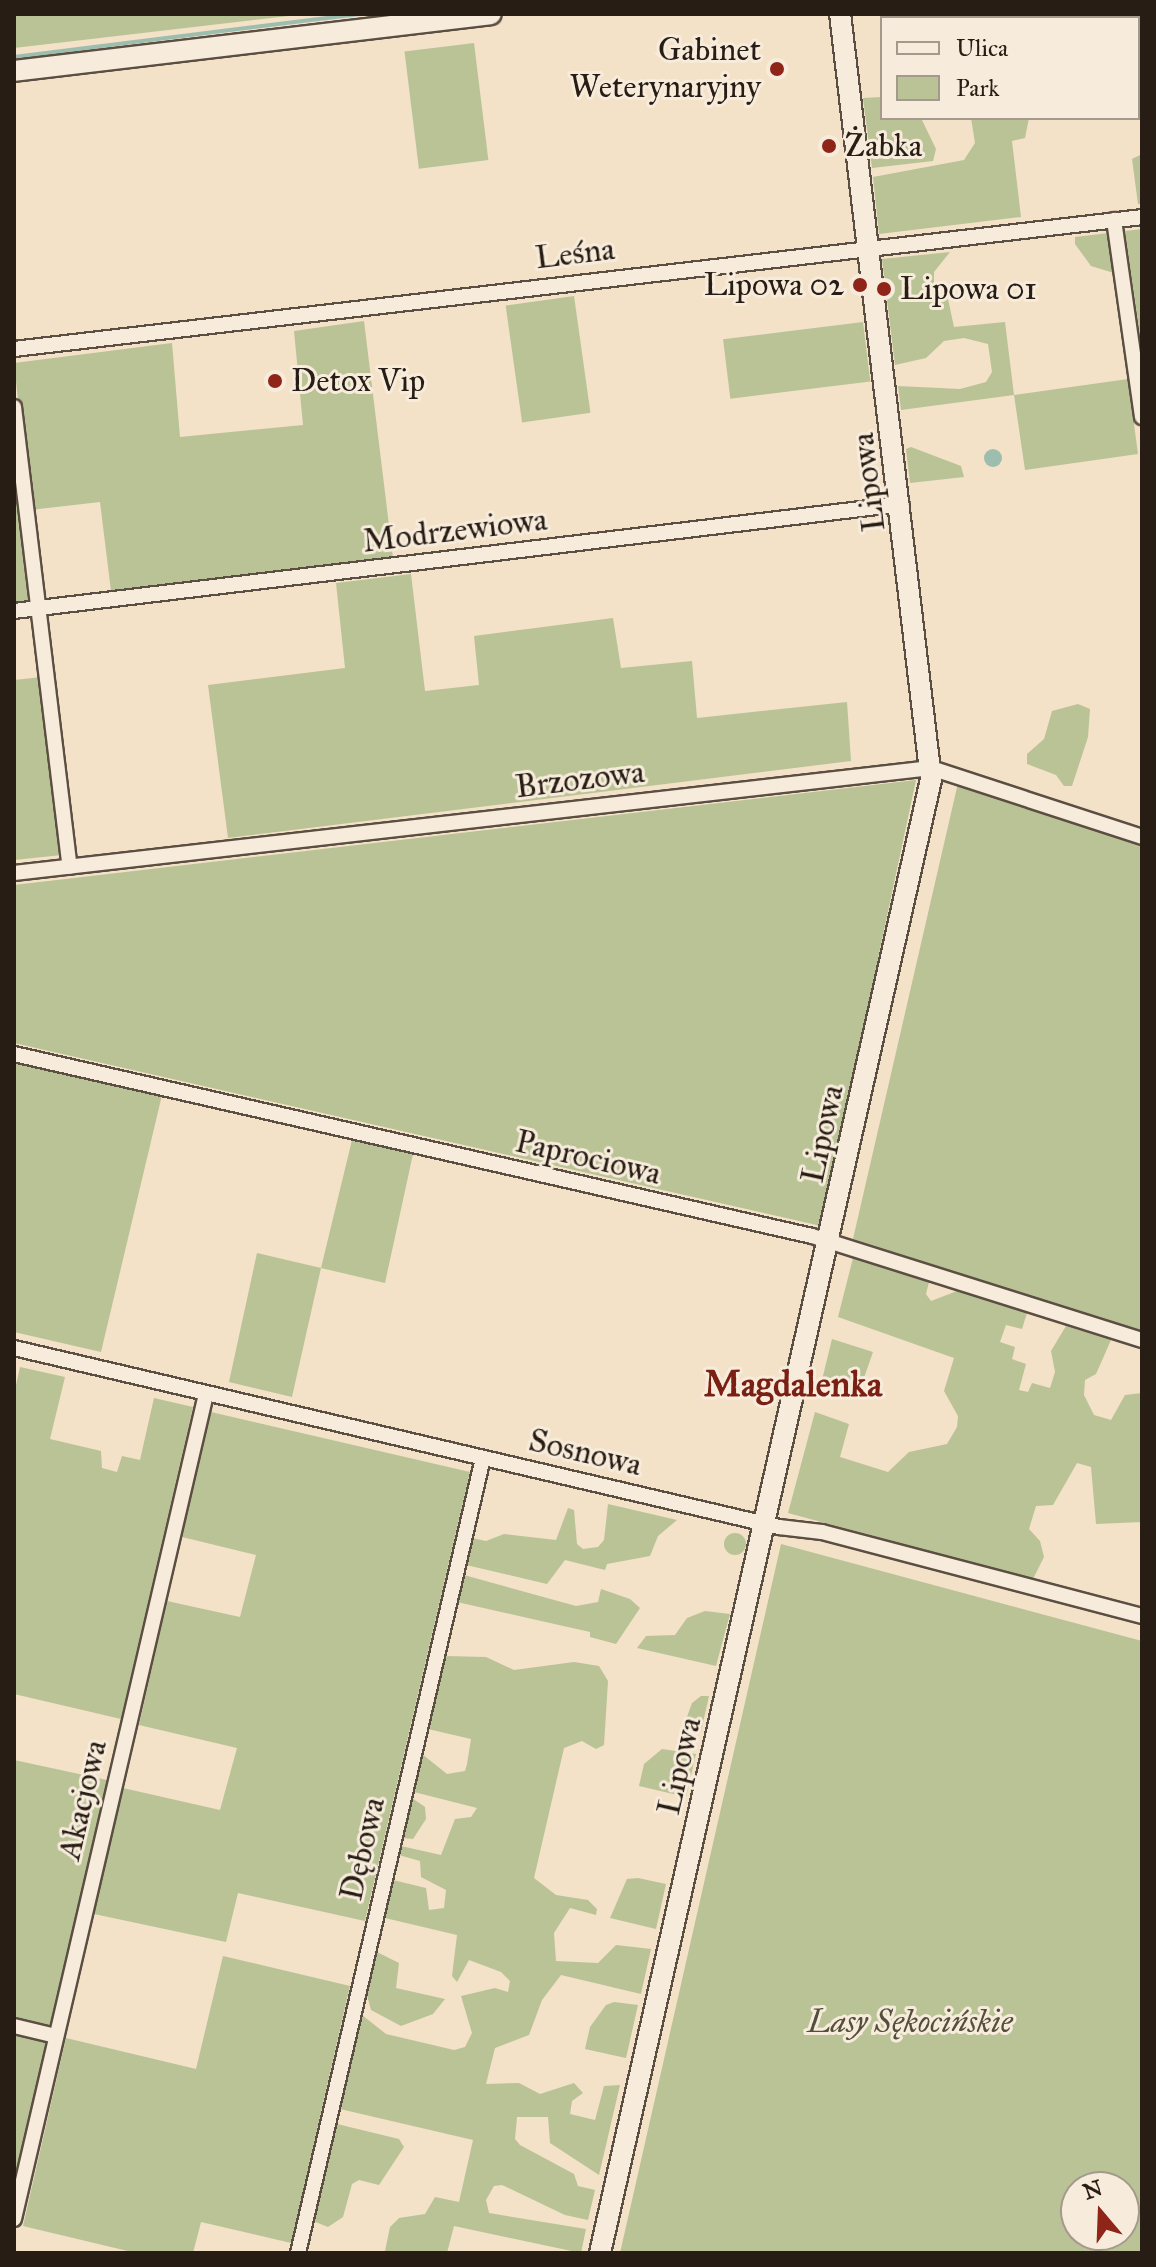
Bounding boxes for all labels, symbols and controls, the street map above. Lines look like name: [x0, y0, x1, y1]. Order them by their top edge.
legend: [880, 16, 1140, 120]
place label: Gabinet Weterynaryjny: [570, 32, 761, 107]
text: Ulica: [956, 33, 1008, 63]
marker: Gabinet Weterynaryjny: [768, 60, 786, 78]
text: Park: [956, 73, 999, 103]
place label: Żabka: [845, 127, 922, 165]
marker: Żabka: [820, 137, 838, 155]
street label: Leśna: [533, 230, 617, 278]
place label: Lipowa 02: [704, 266, 844, 304]
place label: Lipowa 01: [900, 270, 1037, 308]
marker: Lipowa 02: [851, 276, 869, 294]
marker: Lipowa 01: [875, 280, 893, 298]
place label: Detox Vip: [291, 362, 425, 400]
marker: Detox Vip: [266, 372, 284, 390]
street label: Lipowa: [844, 430, 894, 534]
street label: Modrzewiowa: [361, 501, 549, 561]
street label: Brzozowa: [513, 753, 647, 807]
street label: Lipowa: [794, 1082, 852, 1186]
street label: Paprociowa: [512, 1123, 664, 1193]
district label: Magdalenka: [704, 1363, 882, 1407]
street label: Sosnowa: [525, 1421, 645, 1485]
street label: Lipowa: [650, 1713, 710, 1819]
street label: Akacjowa: [51, 1736, 115, 1864]
street label: Dębowa: [333, 1794, 393, 1904]
park label: Lasy Sękocińskie: [807, 2003, 1013, 2041]
north arrow: [1060, 2171, 1140, 2251]
text: N: [1079, 2174, 1106, 2206]

